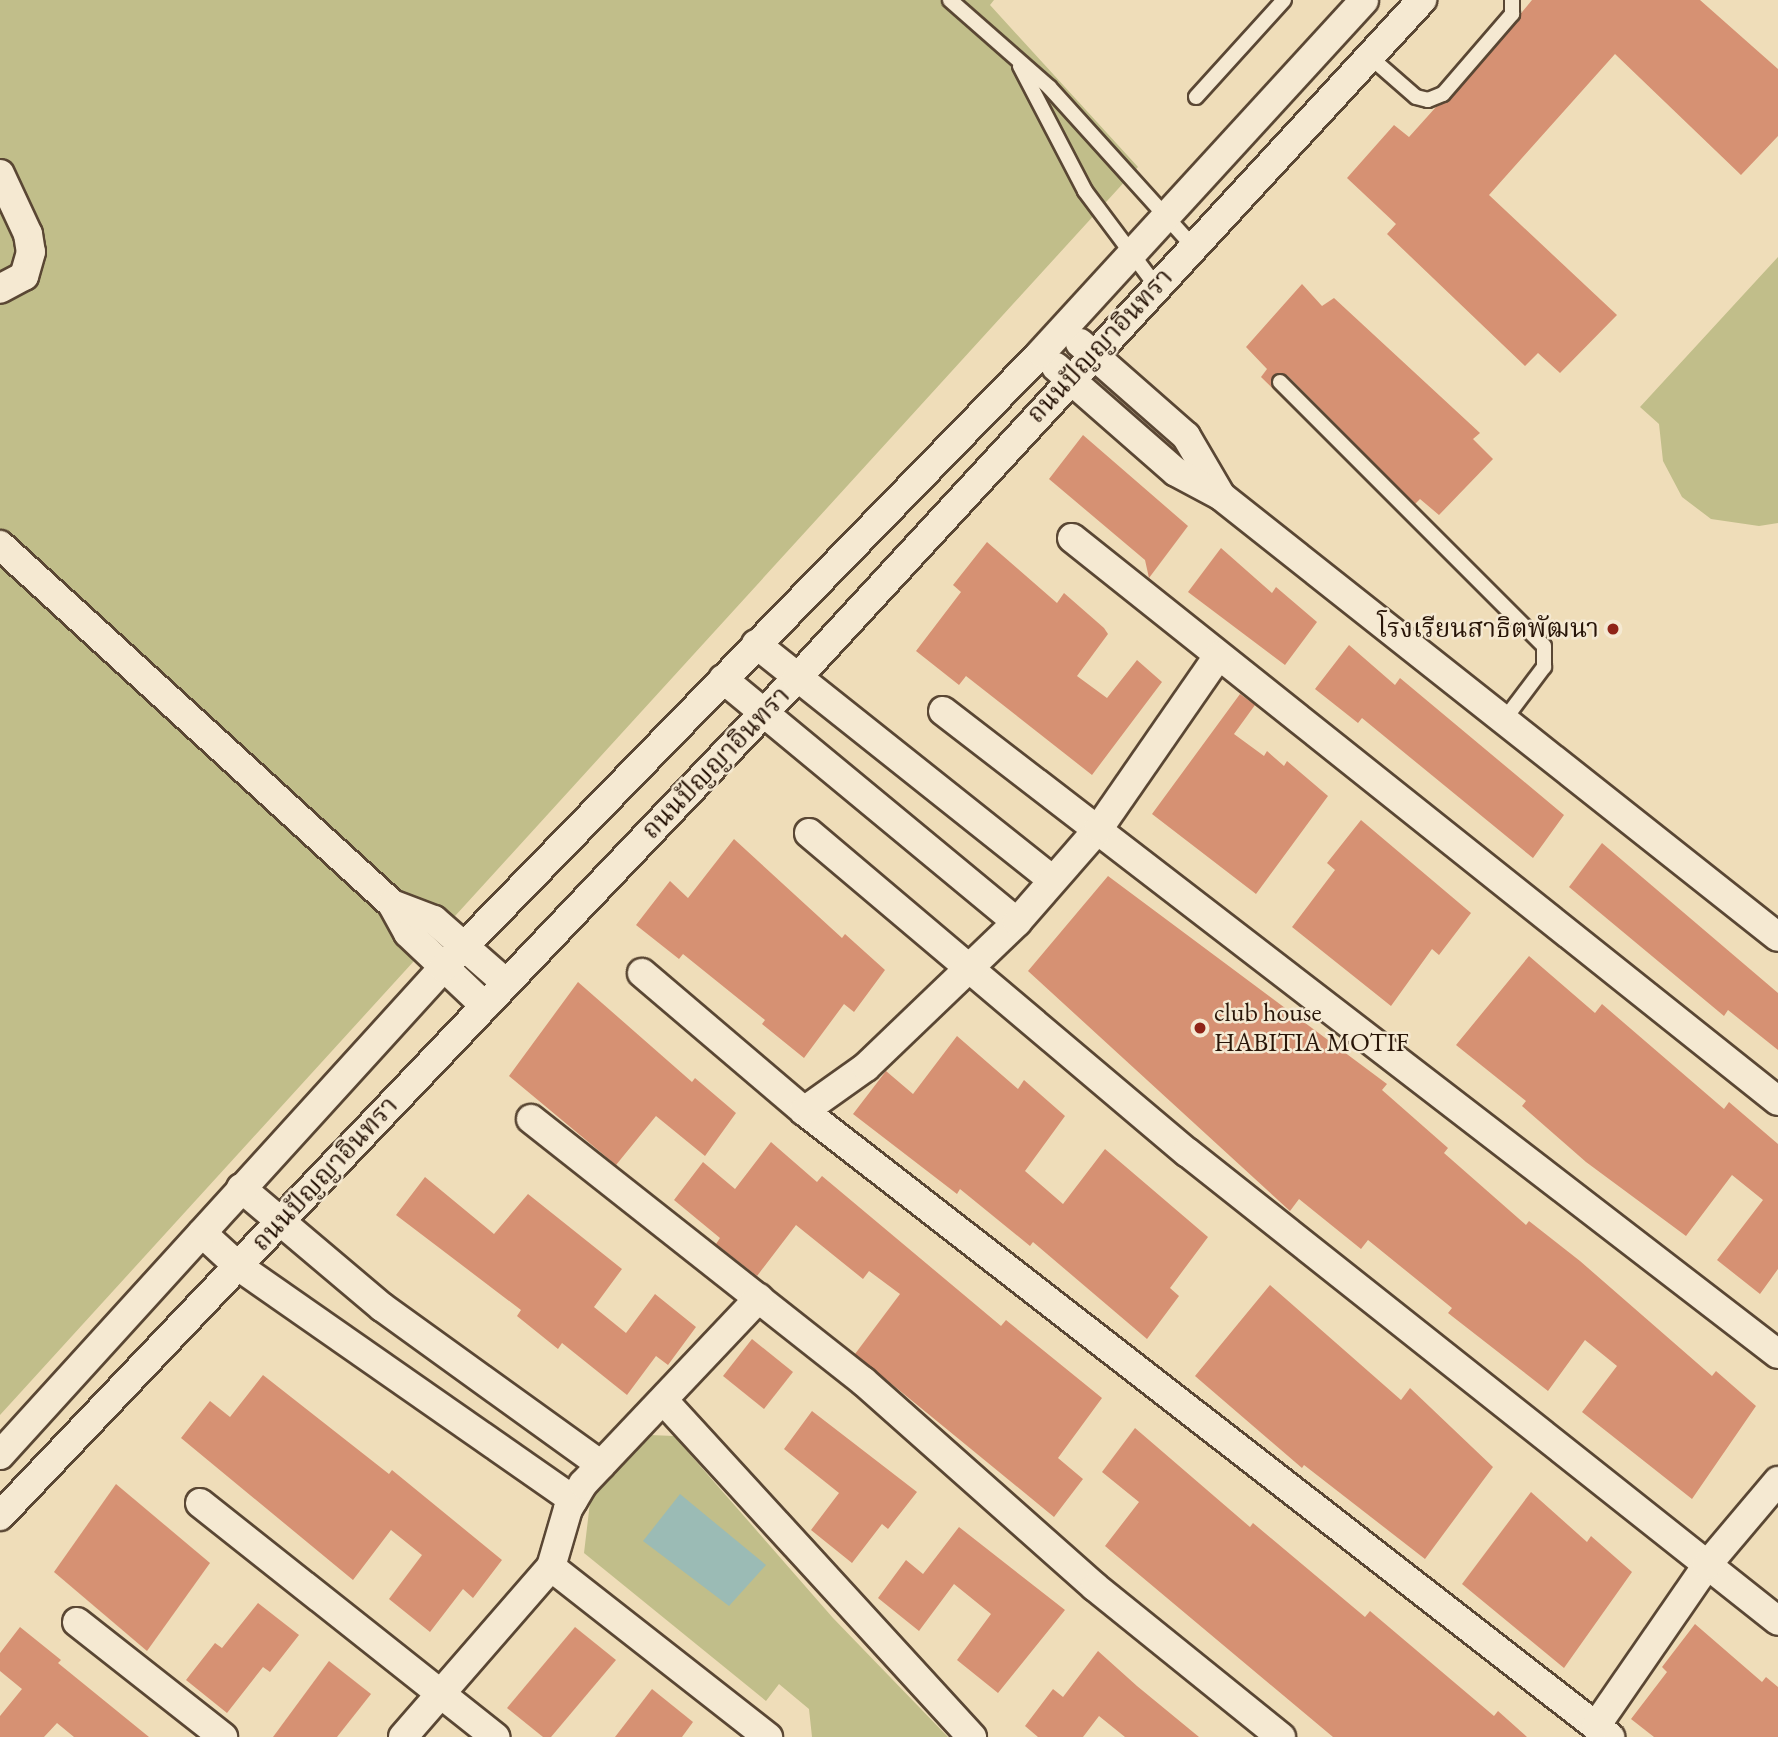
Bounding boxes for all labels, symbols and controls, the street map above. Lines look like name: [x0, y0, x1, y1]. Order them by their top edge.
street label: ถนนปัญญาอินทรา: [1020, 262, 1180, 430]
place label: โรงเรียนสาธิตพัฒนา: [1377, 613, 1599, 645]
marker: โรงเรียนสาธิตพัฒนา: [1605, 621, 1621, 637]
street label: ถนนปัญญาอินทรา: [635, 680, 797, 846]
place label: club house HABITIA MOTIF: [1214, 997, 1409, 1058]
marker: club house HABITIA MOTIF: [1192, 1020, 1208, 1036]
street label: ถนนปัญญาอินทรา: [245, 1090, 405, 1258]

